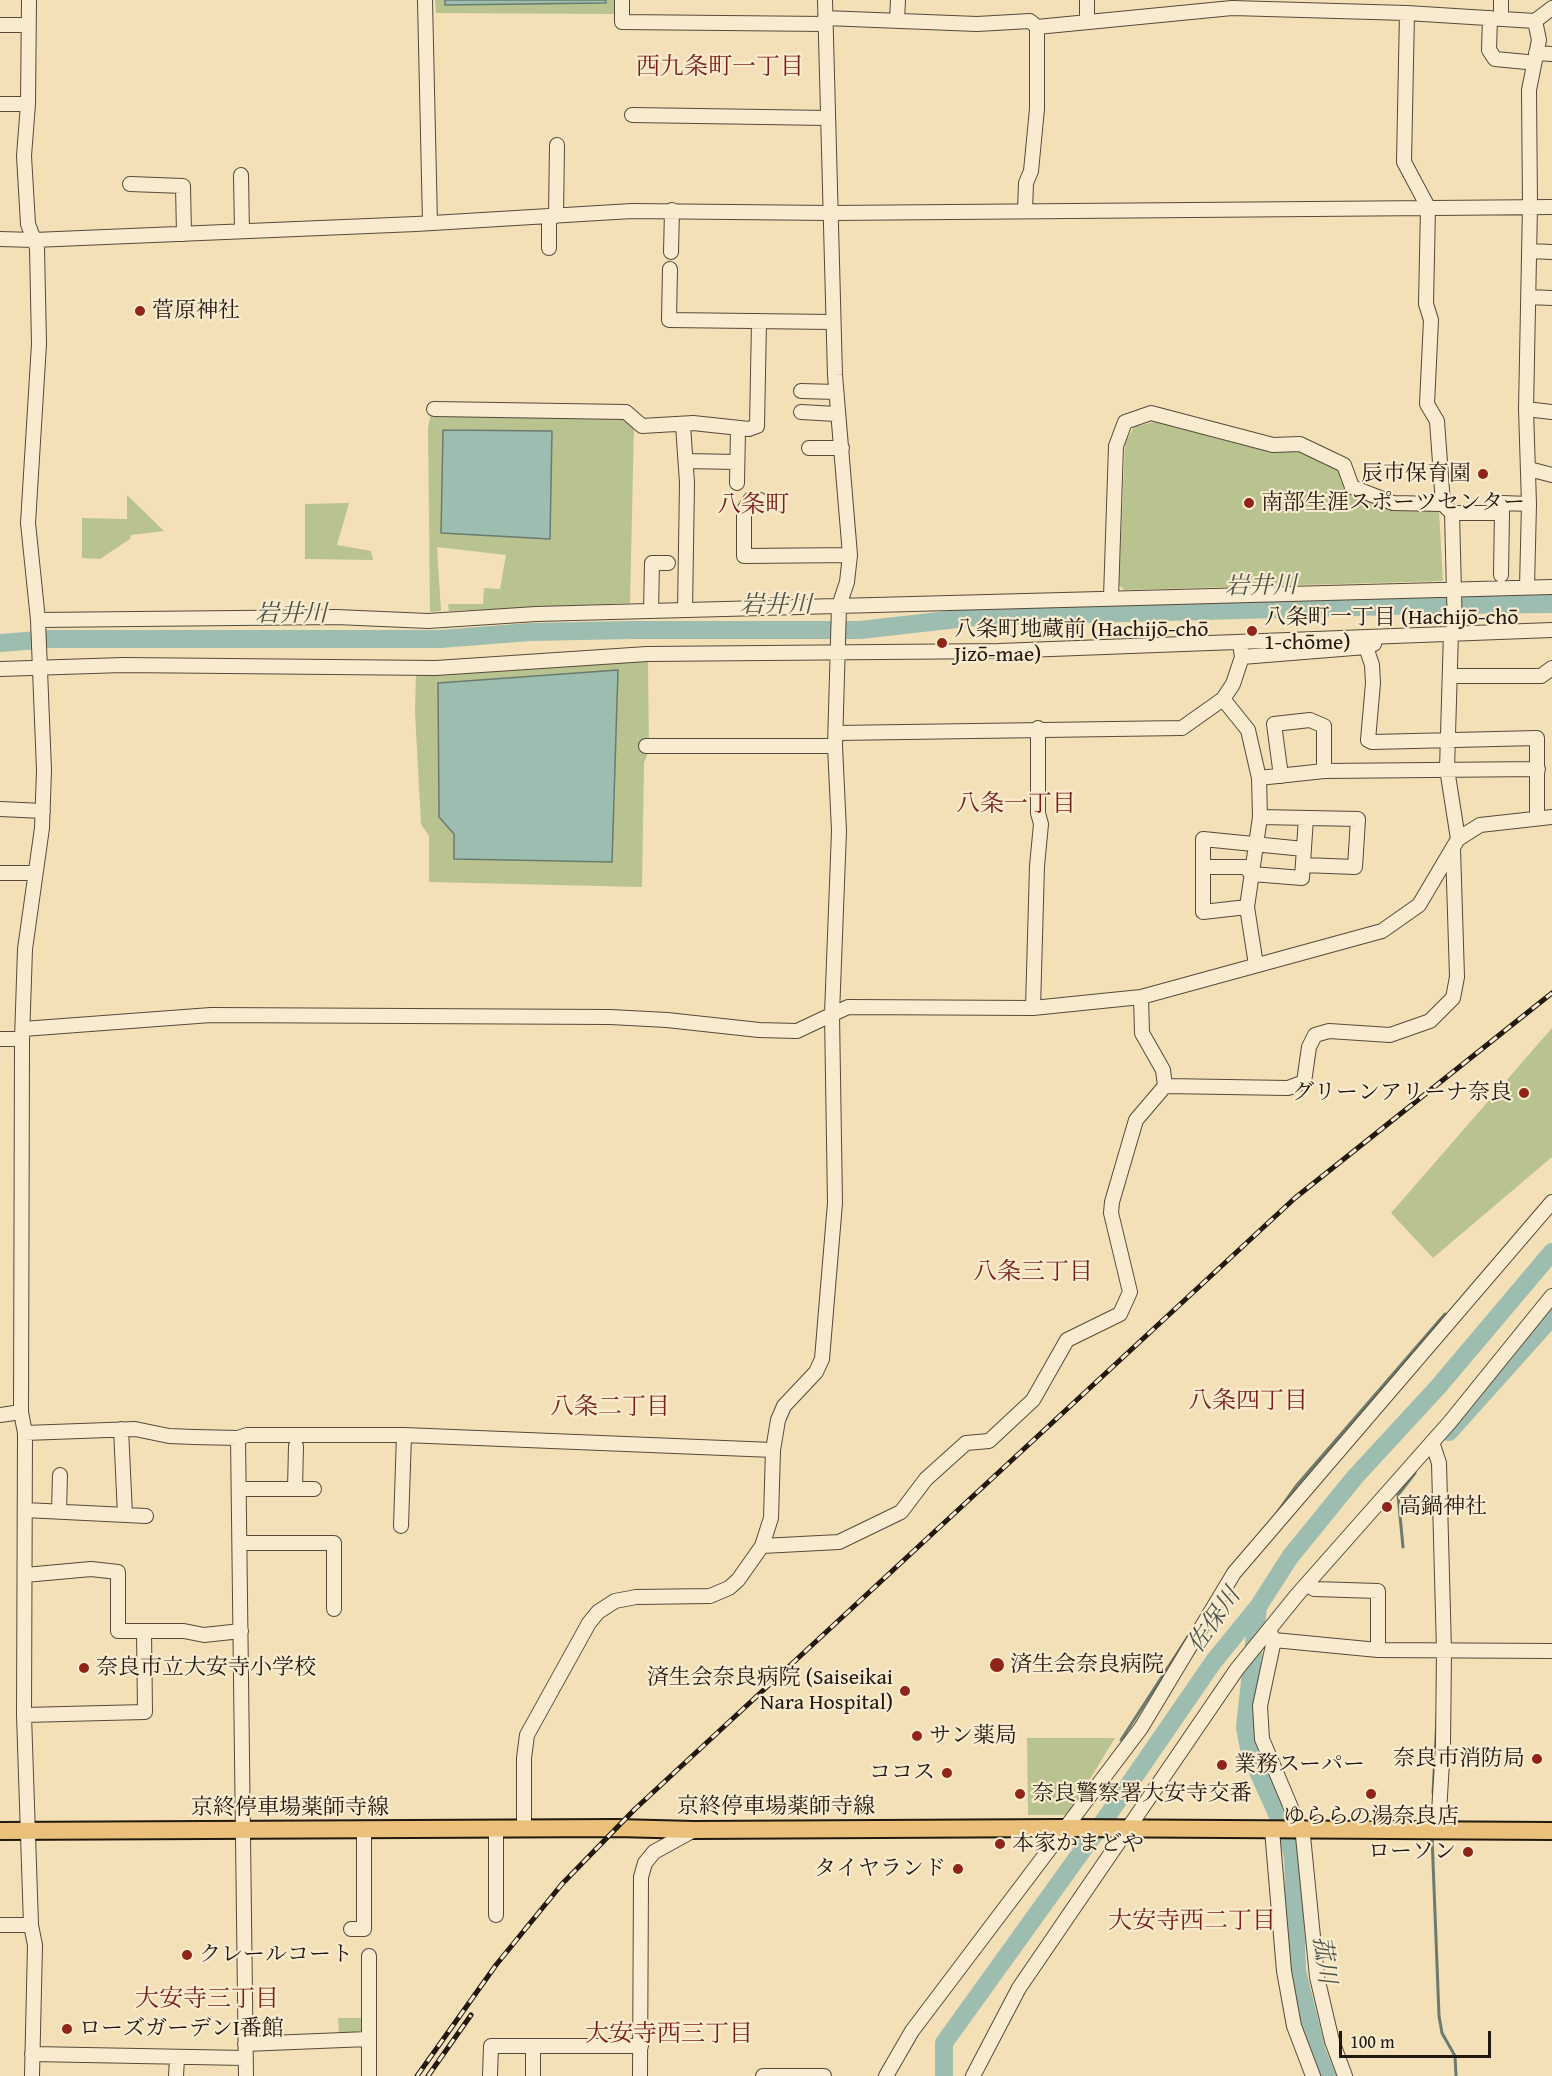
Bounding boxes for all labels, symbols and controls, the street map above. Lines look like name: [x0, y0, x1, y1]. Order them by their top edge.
district label: 西九条町一丁目: [636, 54, 804, 82]
place label: 菅原神社: [152, 298, 240, 324]
marker: 菅原神社: [133, 304, 147, 318]
place label: 辰市保育園: [1361, 461, 1471, 487]
marker: 辰市保育園: [1476, 467, 1490, 481]
place label: 南部生涯スポーツセンター: [1261, 490, 1525, 516]
district label: 八条町: [717, 492, 789, 520]
marker: 南部生涯スポーツセンター: [1242, 496, 1256, 510]
water label: 岩井川: [1225, 572, 1297, 602]
water label: 岩井川: [740, 592, 812, 620]
water label: 岩井川: [255, 601, 327, 629]
place label: 八条町一丁目 (Hachijō-chō 1-chōme): [1264, 605, 1519, 656]
place label: 八条町地蔵前 (Hachijō-chō Jizō-mae): [954, 617, 1209, 668]
marker: 八条町一丁目 (Hachijō-chō 1-chōme): [1245, 624, 1259, 638]
marker: 八条町地蔵前 (Hachijō-chō Jizō-mae): [935, 636, 949, 650]
district label: 八条一丁目: [956, 791, 1076, 819]
place label: グリーンアリーナ奈良: [1292, 1080, 1512, 1106]
marker: グリーンアリーナ奈良: [1517, 1086, 1531, 1100]
district label: 八条三丁目: [973, 1259, 1093, 1287]
district label: 八条四丁目: [1188, 1388, 1308, 1416]
district label: 八条二丁目: [550, 1394, 670, 1422]
place label: 高鍋神社: [1399, 1494, 1487, 1520]
marker: 高鍋神社: [1380, 1500, 1394, 1514]
water label: 佐保川: [1183, 1583, 1247, 1659]
place label: 済生会奈良病院: [1010, 1652, 1164, 1678]
place label: 奈良市立大安寺小学校: [96, 1655, 316, 1681]
marker: 済生会奈良病院: [988, 1656, 1006, 1674]
marker: 奈良市立大安寺小学校: [77, 1661, 91, 1675]
place label: 済生会奈良病院 (Saiseikai Nara Hospital): [647, 1665, 893, 1717]
marker: 済生会奈良病院 (Saiseikai Nara Hospital): [898, 1684, 912, 1698]
place label: サン薬局: [929, 1723, 1017, 1749]
marker: サン薬局: [910, 1729, 924, 1743]
place label: 奈良市消防局: [1393, 1746, 1525, 1772]
place label: 業務スーパー: [1234, 1752, 1365, 1778]
marker: 奈良市消防局: [1530, 1752, 1544, 1766]
marker: 業務スーパー: [1215, 1758, 1229, 1772]
place label: ココス: [869, 1760, 935, 1786]
marker: ココス: [940, 1766, 954, 1780]
place label: 奈良警察署大安寺交番: [1032, 1781, 1252, 1807]
marker: 奈良警察署大安寺交番: [1013, 1787, 1027, 1801]
marker: ゆららの湯奈良店: [1364, 1787, 1378, 1801]
street label: 京終停車場薬師寺線: [677, 1794, 875, 1820]
street label: 京終停車場薬師寺線: [191, 1795, 389, 1821]
place label: ゆららの湯奈良店: [1283, 1804, 1459, 1830]
place label: 本家かまどや: [1012, 1831, 1144, 1857]
marker: 本家かまどや: [993, 1837, 1007, 1851]
place label: ローソン: [1368, 1839, 1456, 1865]
marker: ローソン: [1461, 1845, 1475, 1859]
place label: タイヤランド: [814, 1856, 946, 1882]
marker: タイヤランド: [951, 1862, 965, 1876]
district label: 大安寺西二丁目: [1108, 1908, 1276, 1936]
water label: 菰川: [1305, 1934, 1341, 1986]
place label: クレールコート: [199, 1942, 353, 1968]
marker: クレールコート: [180, 1948, 194, 1962]
district label: 大安寺三丁目: [135, 1986, 279, 2014]
place label: ローズガーデンⅠ番館: [79, 2016, 284, 2042]
scale bar: [1342, 2019, 1494, 2057]
district label: 大安寺西三丁目: [585, 2021, 753, 2049]
marker: ローズガーデンⅠ番館: [60, 2022, 74, 2036]
text: 100 m: [1350, 2028, 1395, 2055]

